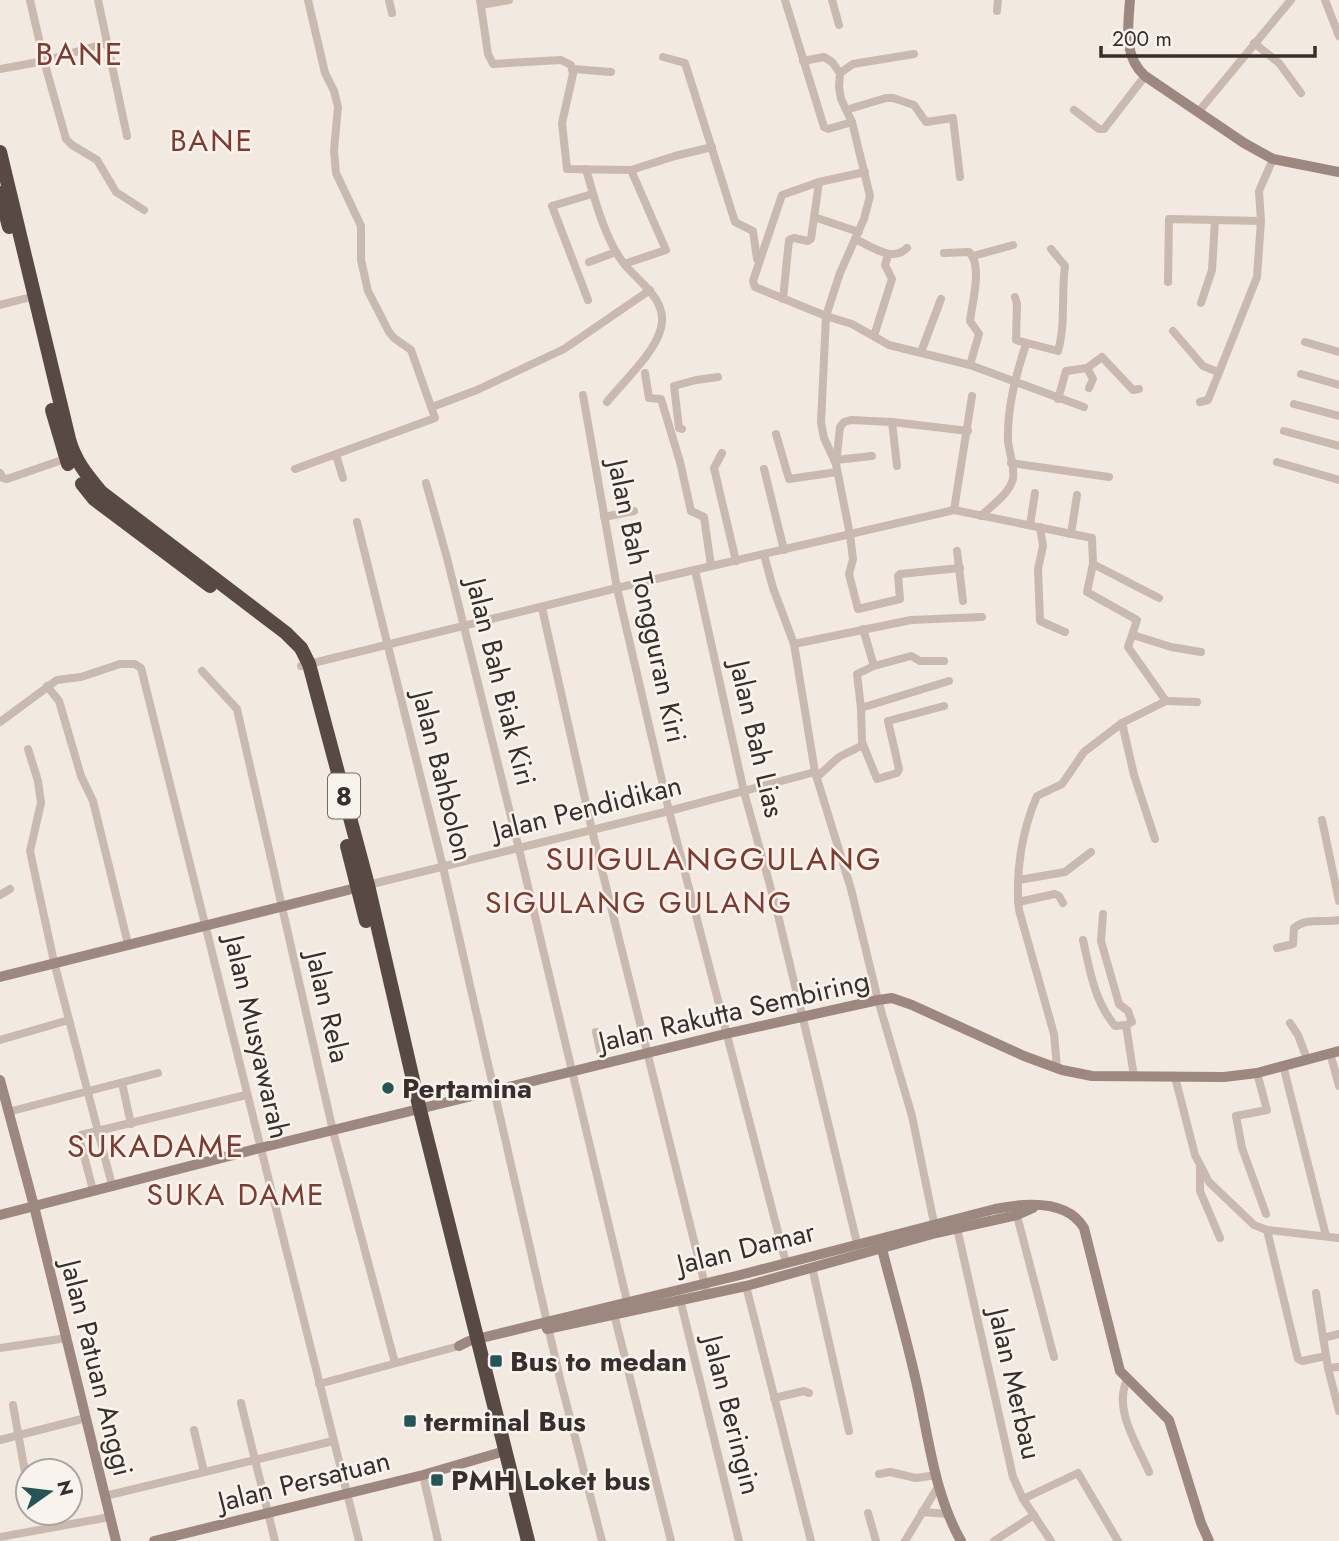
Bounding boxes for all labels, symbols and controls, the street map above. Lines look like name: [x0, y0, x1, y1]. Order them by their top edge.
scale bar: [1101, 14, 1314, 58]
text: 200 m: [1112, 24, 1172, 54]
district label: BANE: [36, 31, 124, 77]
district label: BANE: [170, 119, 254, 162]
street label: Jalan Bah Tongguran Kiri: [596, 452, 697, 746]
street label: Jalan Bah Biak Kiri: [454, 570, 547, 790]
street label: Jalan Bah Lias: [718, 653, 795, 822]
street label: Jalan Bahbolon: [401, 682, 484, 866]
street label: Jalan Pendidikan: [484, 765, 686, 852]
road number: 8: [328, 774, 360, 818]
district label: SUIGULANGGULANG: [545, 836, 883, 882]
district label: SIGULANG GULANG: [485, 881, 793, 924]
street label: Jalan Musyawarah: [213, 927, 300, 1143]
street label: Jalan Rela: [294, 943, 361, 1067]
street label: Jalan Rakutta Sembiring: [591, 960, 873, 1063]
place label: Pertamina: [402, 1068, 532, 1109]
marker: Pertamina: [380, 1080, 396, 1096]
district label: SUKADAME: [67, 1123, 245, 1169]
district label: SUKA DAME: [146, 1173, 326, 1216]
street label: Jalan Damar: [669, 1211, 820, 1286]
street label: Jalan Patuan Anggi: [49, 1252, 144, 1480]
street label: Jalan Merbau: [977, 1300, 1052, 1464]
street label: Jalan Beringin: [691, 1327, 772, 1499]
place label: Bus to medan: [510, 1341, 687, 1382]
marker: Bus to medan: [488, 1353, 504, 1369]
place label: terminal Bus: [424, 1401, 586, 1442]
marker: terminal Bus: [402, 1413, 418, 1429]
street label: Jalan Persatuan: [210, 1440, 394, 1523]
north arrow: [14, 1457, 84, 1527]
place label: PMH Loket bus: [451, 1460, 651, 1501]
marker: PMH Loket bus: [429, 1472, 445, 1488]
text: N: [50, 1477, 80, 1499]

